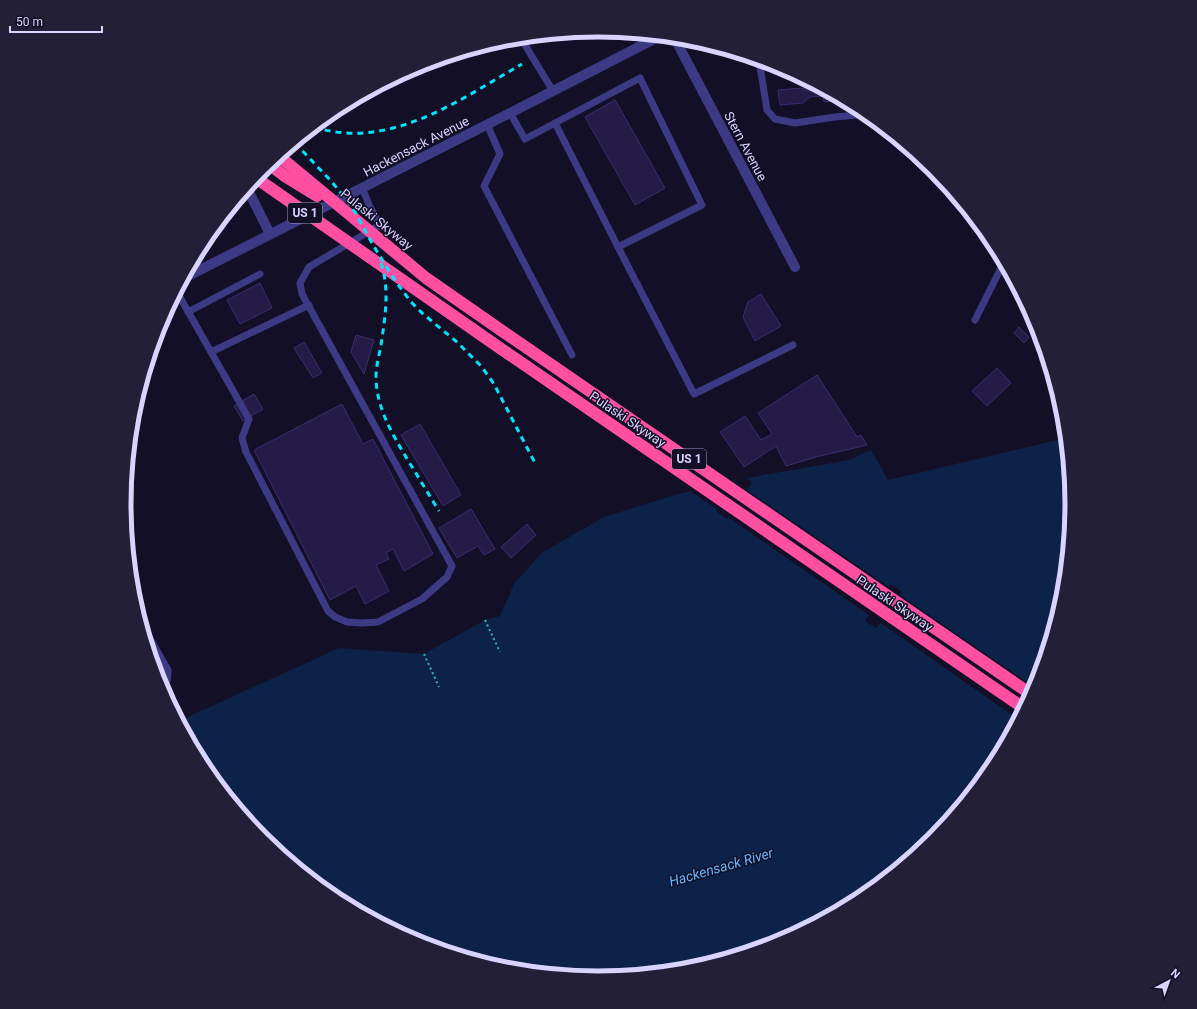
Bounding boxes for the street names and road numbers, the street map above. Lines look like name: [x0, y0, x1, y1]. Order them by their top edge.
street label: Stern Avenue: [721, 109, 770, 183]
street label: Hackensack Avenue: [361, 113, 472, 180]
street label: Pulaski Skyway: [338, 186, 416, 253]
road number: US 1: [288, 203, 322, 223]
street label: Pulaski Skyway: [587, 388, 669, 450]
road number: US 1: [672, 449, 706, 469]
street label: Pulaski Skyway: [854, 572, 936, 634]

